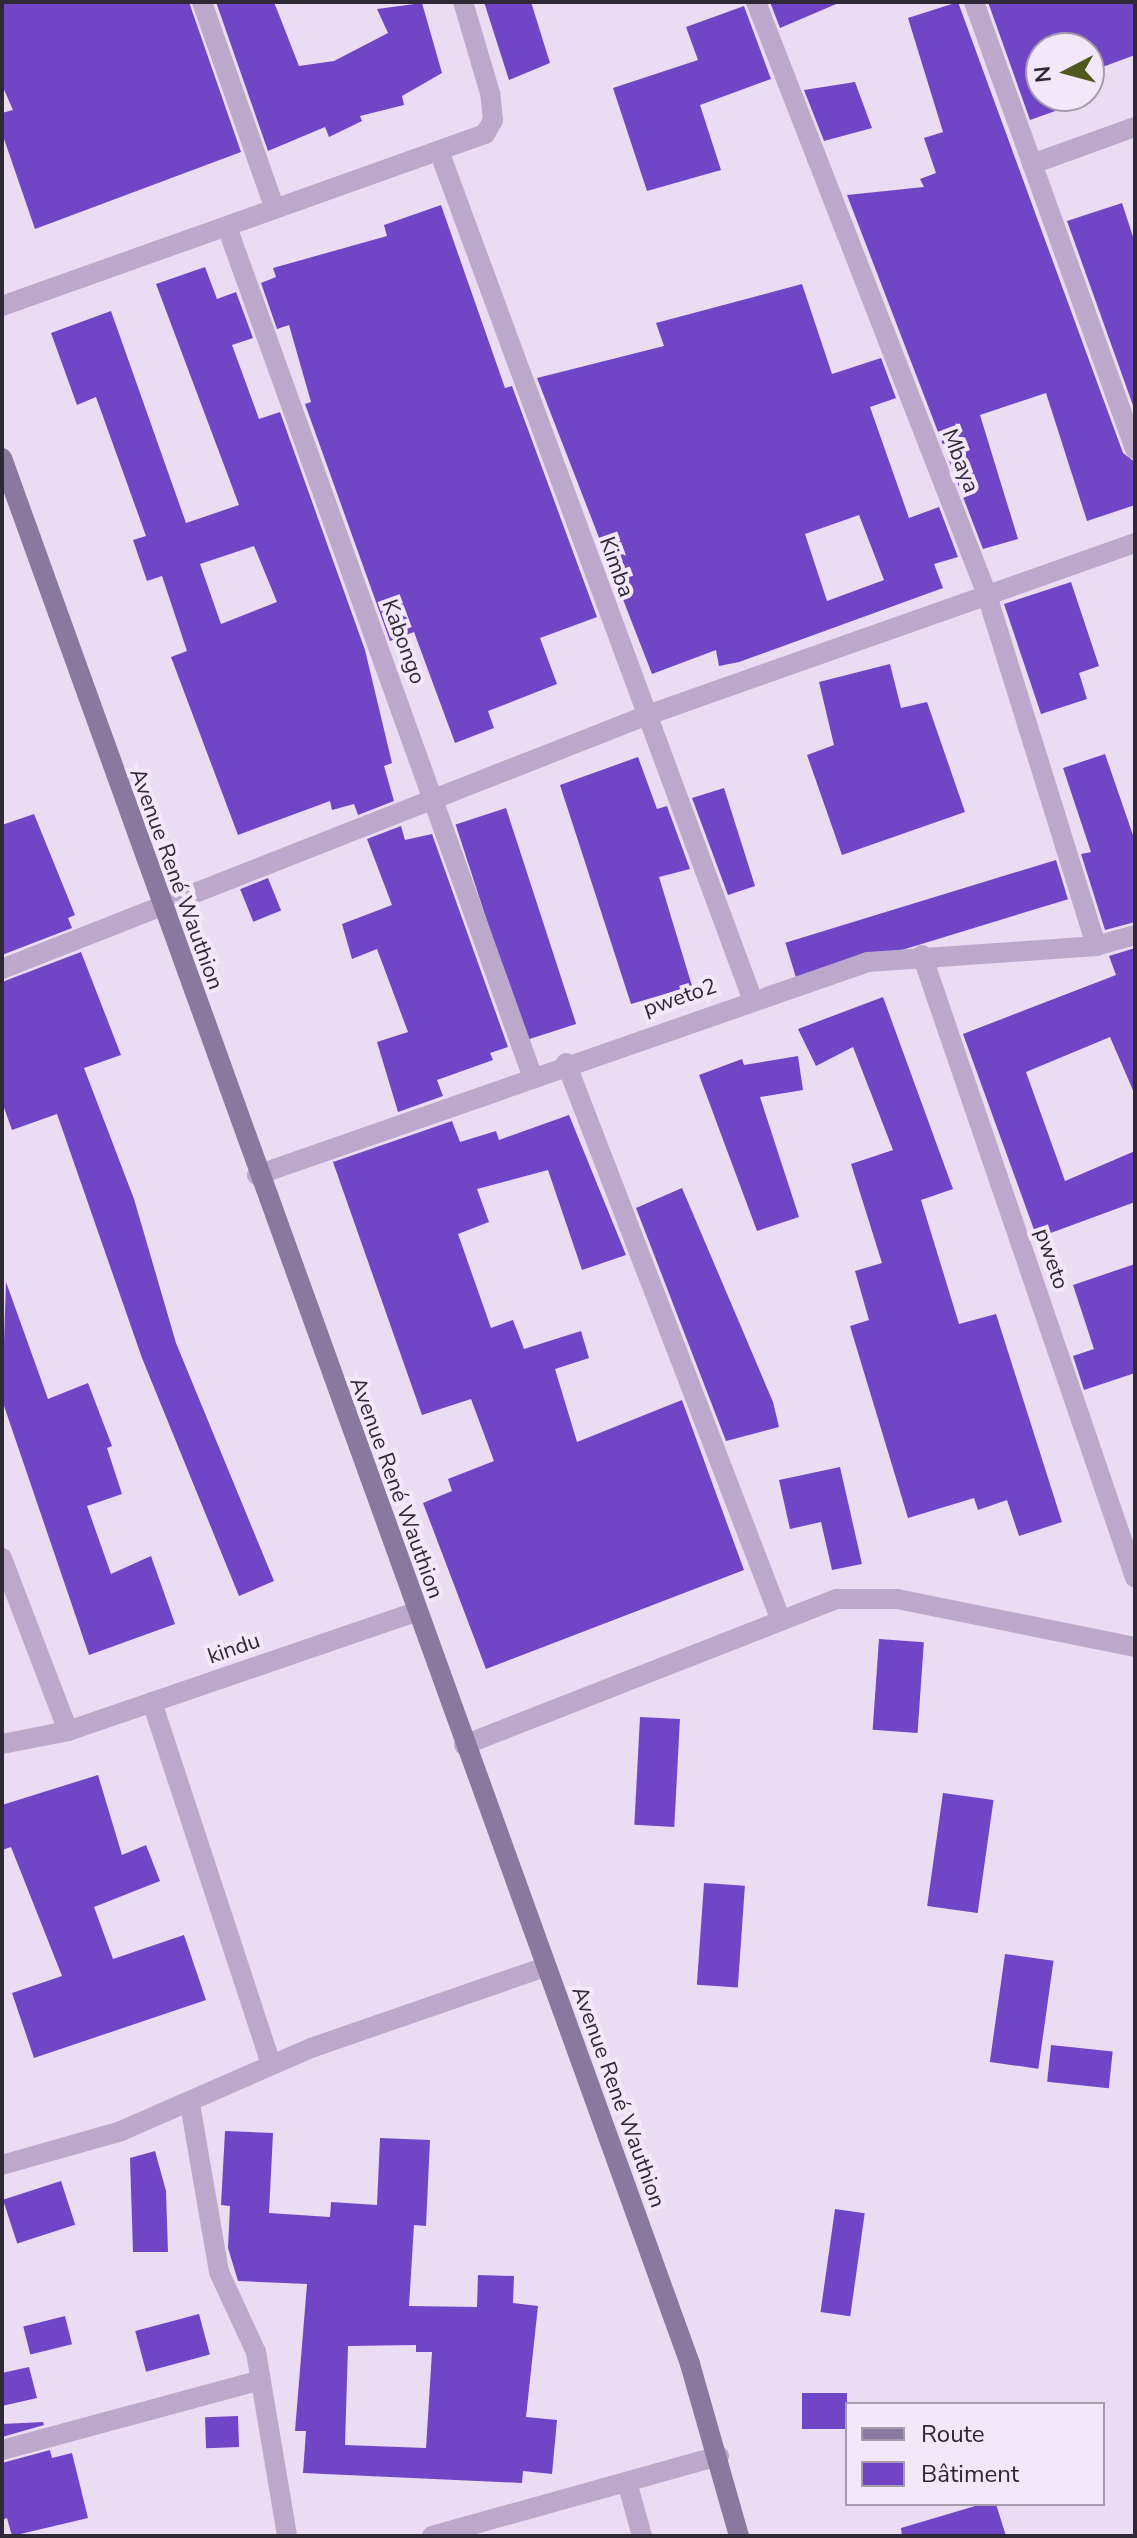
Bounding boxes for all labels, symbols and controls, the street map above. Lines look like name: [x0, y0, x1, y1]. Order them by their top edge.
north arrow: [1025, 32, 1105, 112]
text: N: [1027, 65, 1059, 84]
street label: Mbaya: [936, 425, 984, 497]
street label: Kimba: [593, 533, 639, 601]
street label: Kabongo: [376, 596, 430, 688]
street label: Avenue René Wauthion: [124, 765, 228, 993]
street label: pweto2: [640, 973, 720, 1023]
street label: pweto: [1028, 1225, 1074, 1293]
street label: Avenue René Wauthion: [344, 1374, 448, 1602]
street label: kindu: [204, 1628, 264, 1670]
street label: Avenue René Wauthion: [566, 1983, 670, 2211]
legend: [845, 2402, 1105, 2506]
text: Route: [921, 2418, 985, 2450]
text: Bâtiment: [921, 2458, 1019, 2490]

